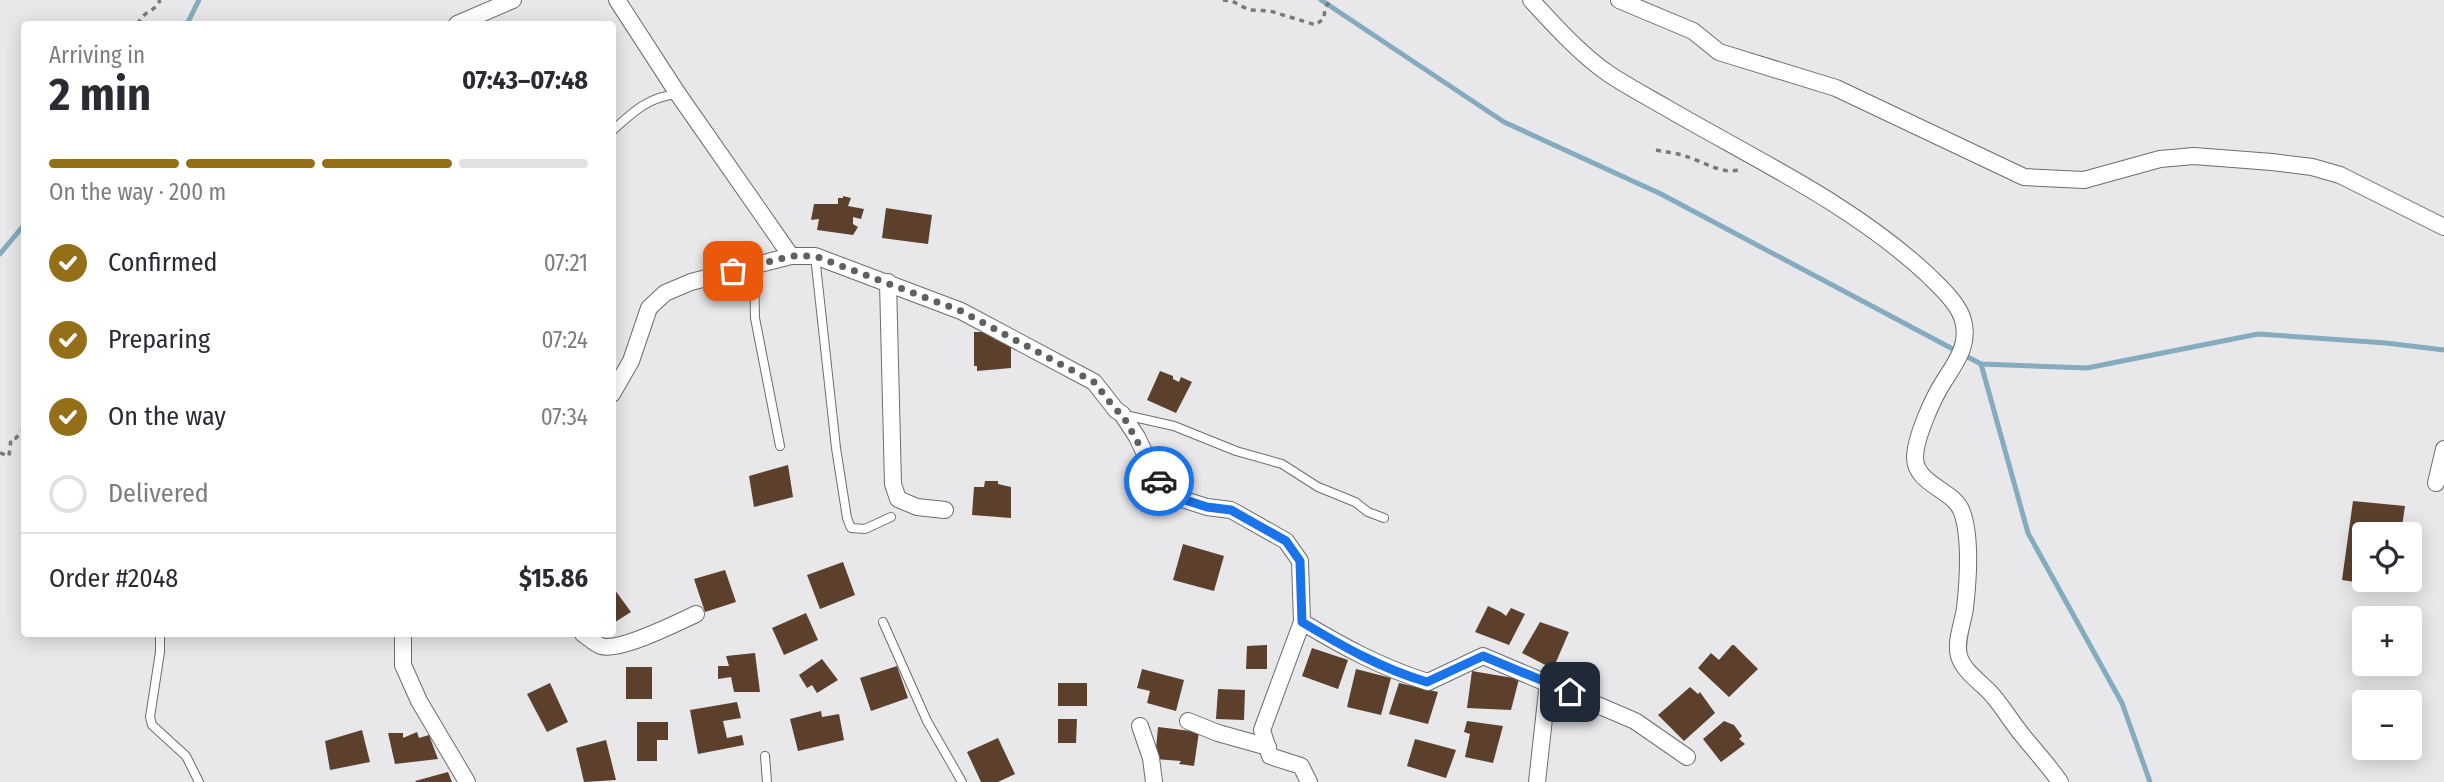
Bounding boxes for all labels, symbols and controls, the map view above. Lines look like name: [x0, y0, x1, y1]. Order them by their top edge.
text: Arriving in: [49, 41, 145, 69]
text: 07:43–07:48: [462, 65, 588, 96]
text: 2 min: [49, 67, 151, 122]
text: On the way · 200 m: [49, 178, 226, 206]
pin: [703, 241, 763, 301]
icon: check: [49, 244, 87, 282]
text: Confirmed: [108, 247, 218, 278]
text: 07:21: [544, 249, 588, 277]
icon: bag: [714, 252, 752, 290]
icon: check: [49, 321, 87, 359]
text: Preparing: [108, 324, 210, 355]
text: 07:24: [541, 326, 588, 354]
icon: check: [49, 398, 87, 436]
text: On the way: [108, 401, 226, 432]
text: 07:34: [541, 403, 588, 431]
courier: [1124, 446, 1194, 516]
icon: car: [1140, 462, 1178, 500]
text: Delivered: [108, 478, 209, 509]
map controls: [2352, 522, 2422, 760]
button: locate: [2352, 522, 2422, 592]
text: Order #2048: [49, 563, 178, 594]
text: $15.86: [519, 563, 588, 594]
button: +: [2352, 606, 2422, 676]
pin: [1540, 662, 1600, 722]
icon: home: [1551, 673, 1589, 711]
button: −: [2352, 690, 2422, 760]

